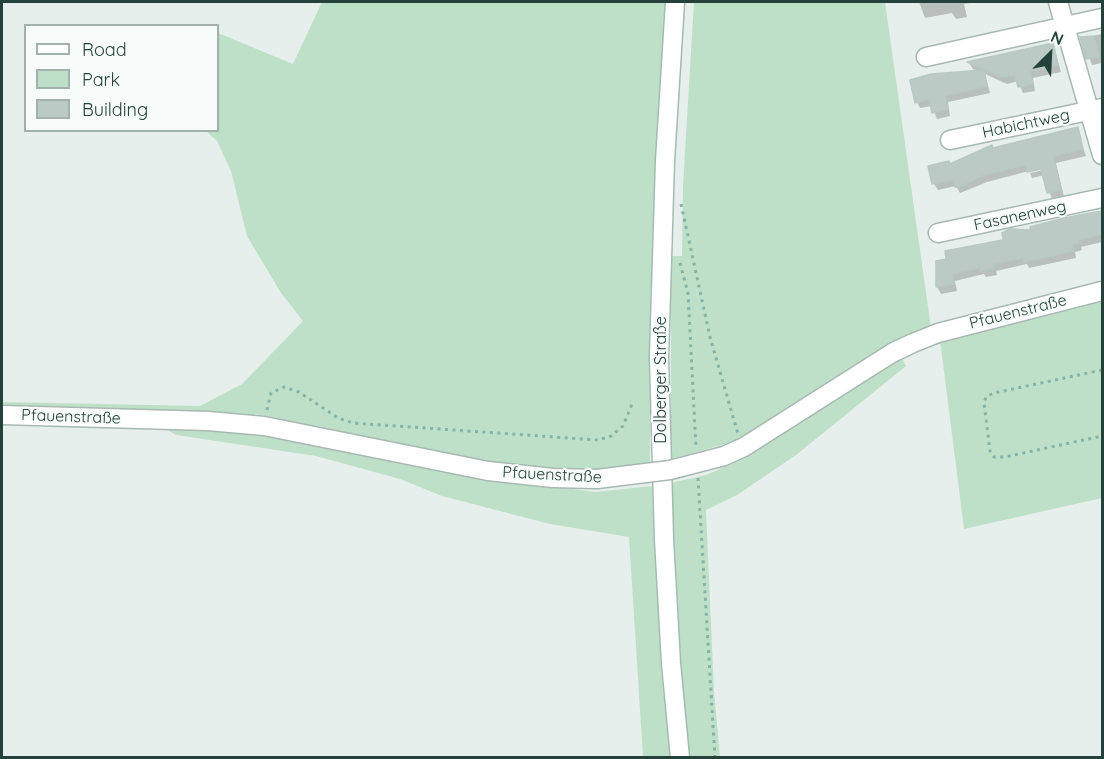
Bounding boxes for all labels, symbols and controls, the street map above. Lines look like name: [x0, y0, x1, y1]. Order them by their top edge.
legend: [24, 24, 219, 132]
north arrow: [1020, 24, 1080, 84]
text: N: [1048, 26, 1067, 49]
text: Road: [82, 38, 127, 61]
text: Park: [82, 68, 120, 91]
text: Building: [82, 98, 148, 121]
street label: Habichtweg: [981, 105, 1071, 143]
street label: Fasanenweg: [972, 197, 1068, 235]
street label: Pfauenstraße: [967, 291, 1069, 333]
street label: Dolberger Straße: [651, 316, 671, 444]
street label: Pfauenstraße: [21, 406, 121, 428]
street label: Pfauenstraße: [502, 463, 602, 487]

